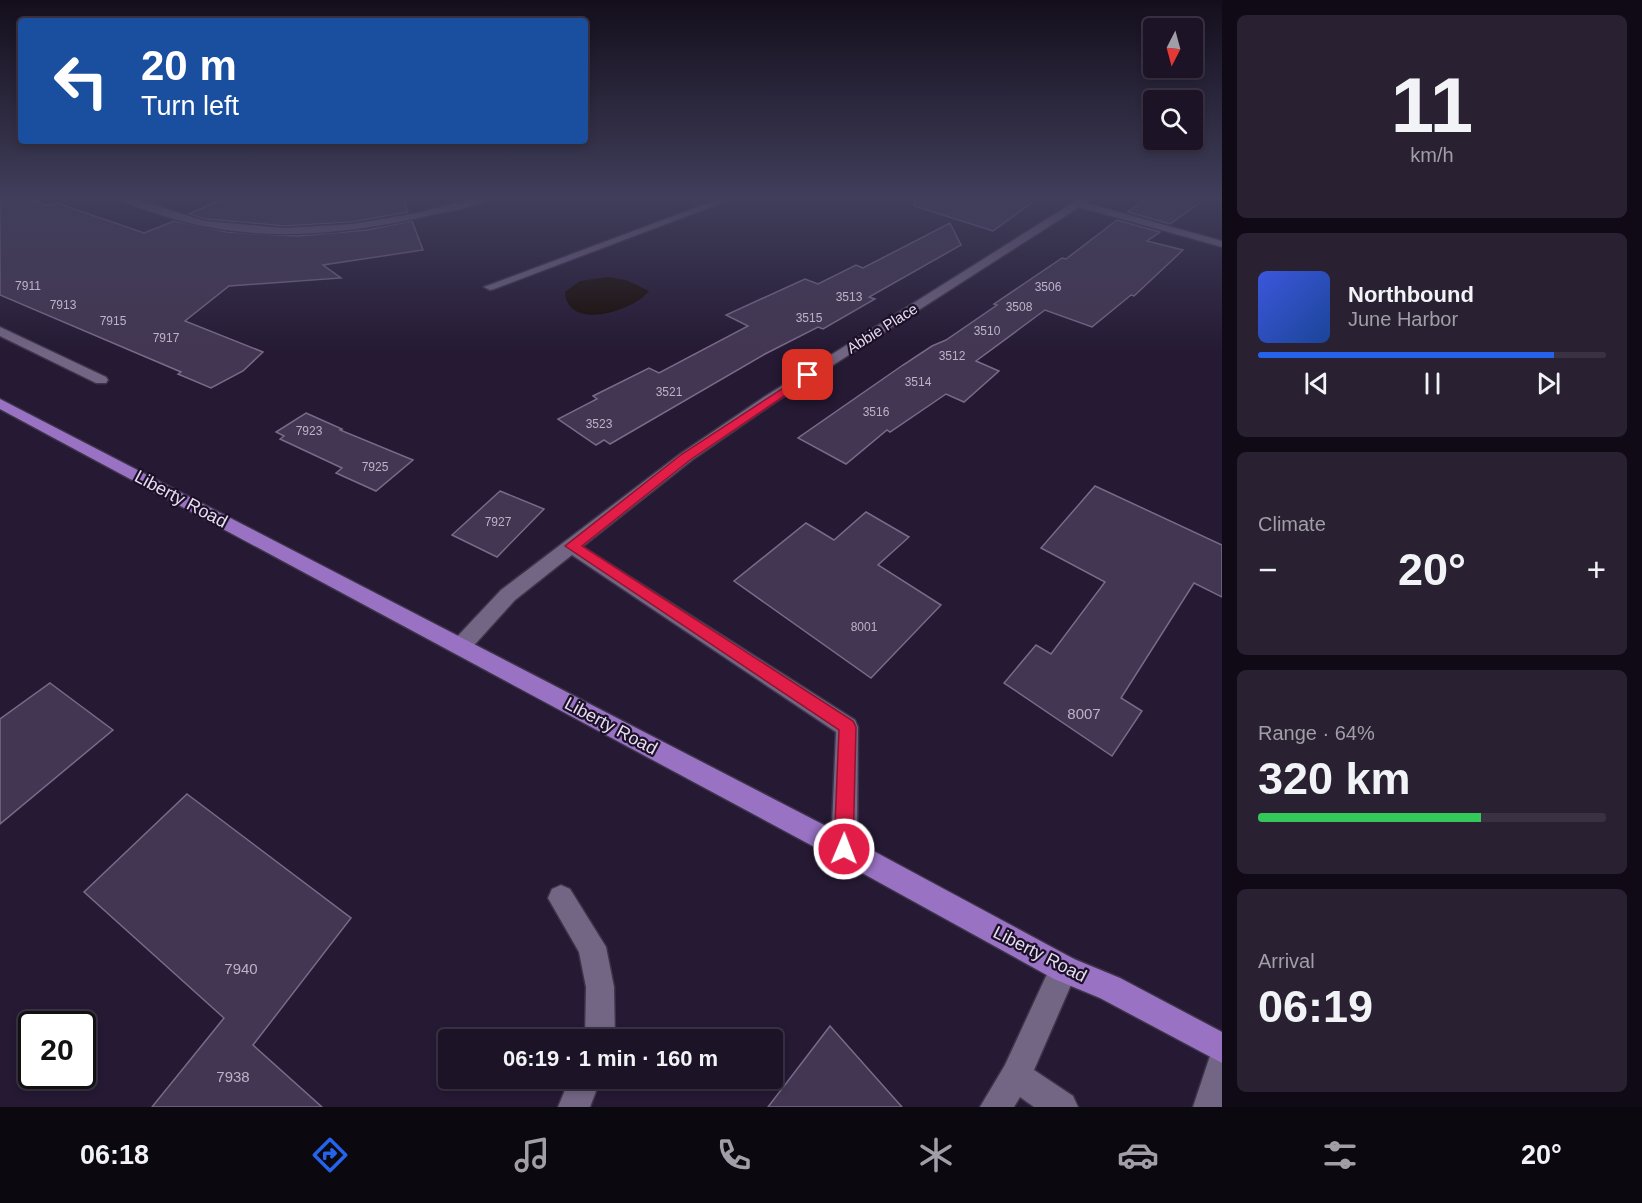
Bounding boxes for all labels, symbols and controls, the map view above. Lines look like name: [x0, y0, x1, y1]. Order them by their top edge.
north arrow: [1143, 18, 1203, 78]
map controls: [1143, 18, 1203, 150]
icon: left: [42, 42, 120, 120]
text: 20 m: [141, 42, 237, 89]
text: 11: [1391, 61, 1473, 149]
button: search: [1143, 90, 1203, 150]
text: Turn left: [141, 91, 239, 121]
text: km/h: [1410, 144, 1454, 166]
house number: 7911: [15, 279, 41, 293]
house number: 3506: [1035, 280, 1062, 294]
text: Northbound: [1348, 282, 1474, 307]
house number: 3513: [836, 290, 863, 304]
house number: 7913: [50, 298, 77, 312]
street label: Abbie Place: [844, 300, 920, 356]
house number: 3508: [1006, 300, 1033, 314]
text: June Harbor: [1348, 308, 1458, 330]
house number: 3515: [796, 311, 823, 325]
house number: 7915: [100, 314, 127, 328]
house number: 3510: [974, 324, 1001, 338]
house number: 7917: [153, 331, 180, 345]
pin: [782, 349, 833, 400]
house number: 3512: [939, 349, 966, 363]
icon: arrive: [791, 358, 824, 391]
icon: previous: [1300, 367, 1333, 400]
icon: pause: [1416, 367, 1449, 400]
icon: next: [1532, 367, 1565, 400]
house number: 3514: [905, 375, 932, 389]
house number: 3521: [656, 385, 683, 399]
house number: 3516: [863, 405, 890, 419]
house number: 3523: [586, 417, 613, 431]
house number: 7923: [296, 424, 323, 438]
house number: 7925: [362, 460, 389, 474]
street label: Liberty Road: [131, 466, 231, 532]
text: Climate: [1258, 513, 1326, 535]
house number: 7927: [485, 515, 512, 529]
text: 20°: [1398, 544, 1466, 595]
text: −: [1258, 551, 1277, 588]
text: +: [1587, 551, 1606, 588]
house number: 8001: [851, 620, 878, 634]
street label: Liberty Road: [561, 693, 661, 759]
house number: 8007: [1067, 705, 1101, 722]
text: Range · 64%: [1258, 722, 1375, 744]
text: 320 km: [1258, 753, 1411, 804]
position arrow: [812, 817, 876, 881]
street label: Liberty Road: [990, 922, 1090, 986]
text: Arrival: [1258, 950, 1315, 972]
house number: 7940: [224, 960, 258, 977]
text: 06:19: [1258, 981, 1373, 1032]
speed limit sign: 20: [18, 1011, 96, 1089]
text: 06:19 · 1 min · 160 m: [503, 1046, 718, 1071]
house number: 7938: [216, 1068, 250, 1085]
icon: directions: [309, 1134, 351, 1176]
icon: music: [511, 1134, 553, 1176]
icon: phone: [713, 1134, 755, 1176]
icon: climate: [915, 1134, 957, 1176]
icon: car: [1117, 1134, 1159, 1176]
icon: filters: [1319, 1134, 1361, 1176]
text: 06:18: [80, 1140, 149, 1170]
text: 20°: [1521, 1140, 1562, 1170]

